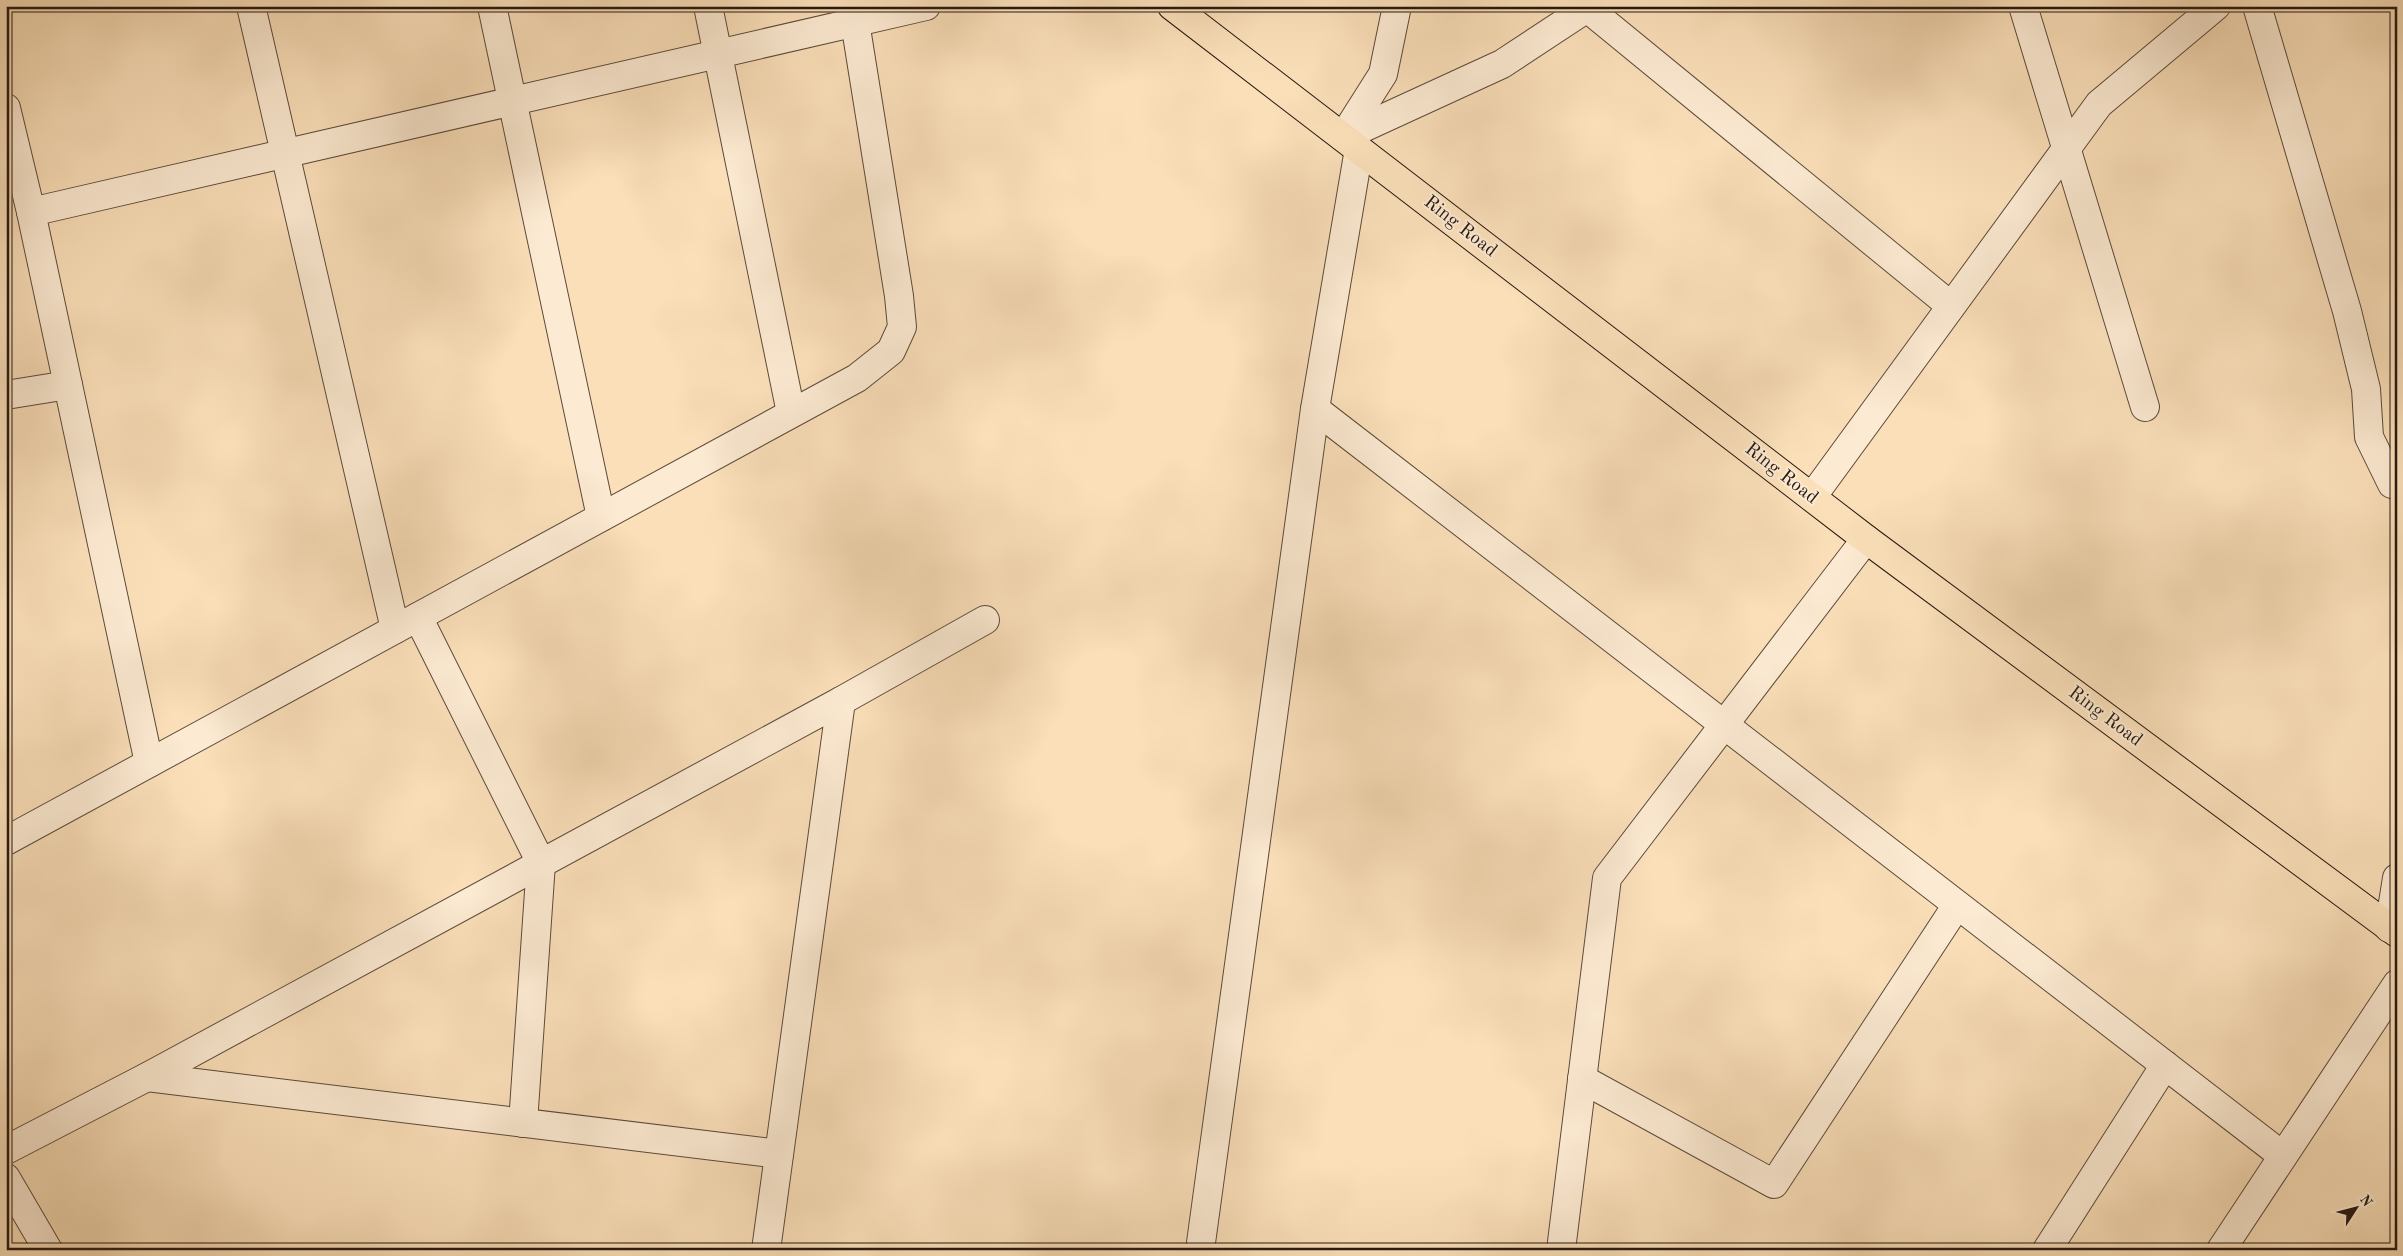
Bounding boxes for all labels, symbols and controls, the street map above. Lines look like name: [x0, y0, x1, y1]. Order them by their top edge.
street label: Ring Road: [1420, 193, 1500, 261]
street label: Ring Road: [1741, 440, 1821, 508]
street label: Ring Road: [2065, 683, 2145, 751]
north arrow: [2330, 1184, 2380, 1234]
text: N: [2357, 1193, 2375, 1210]

